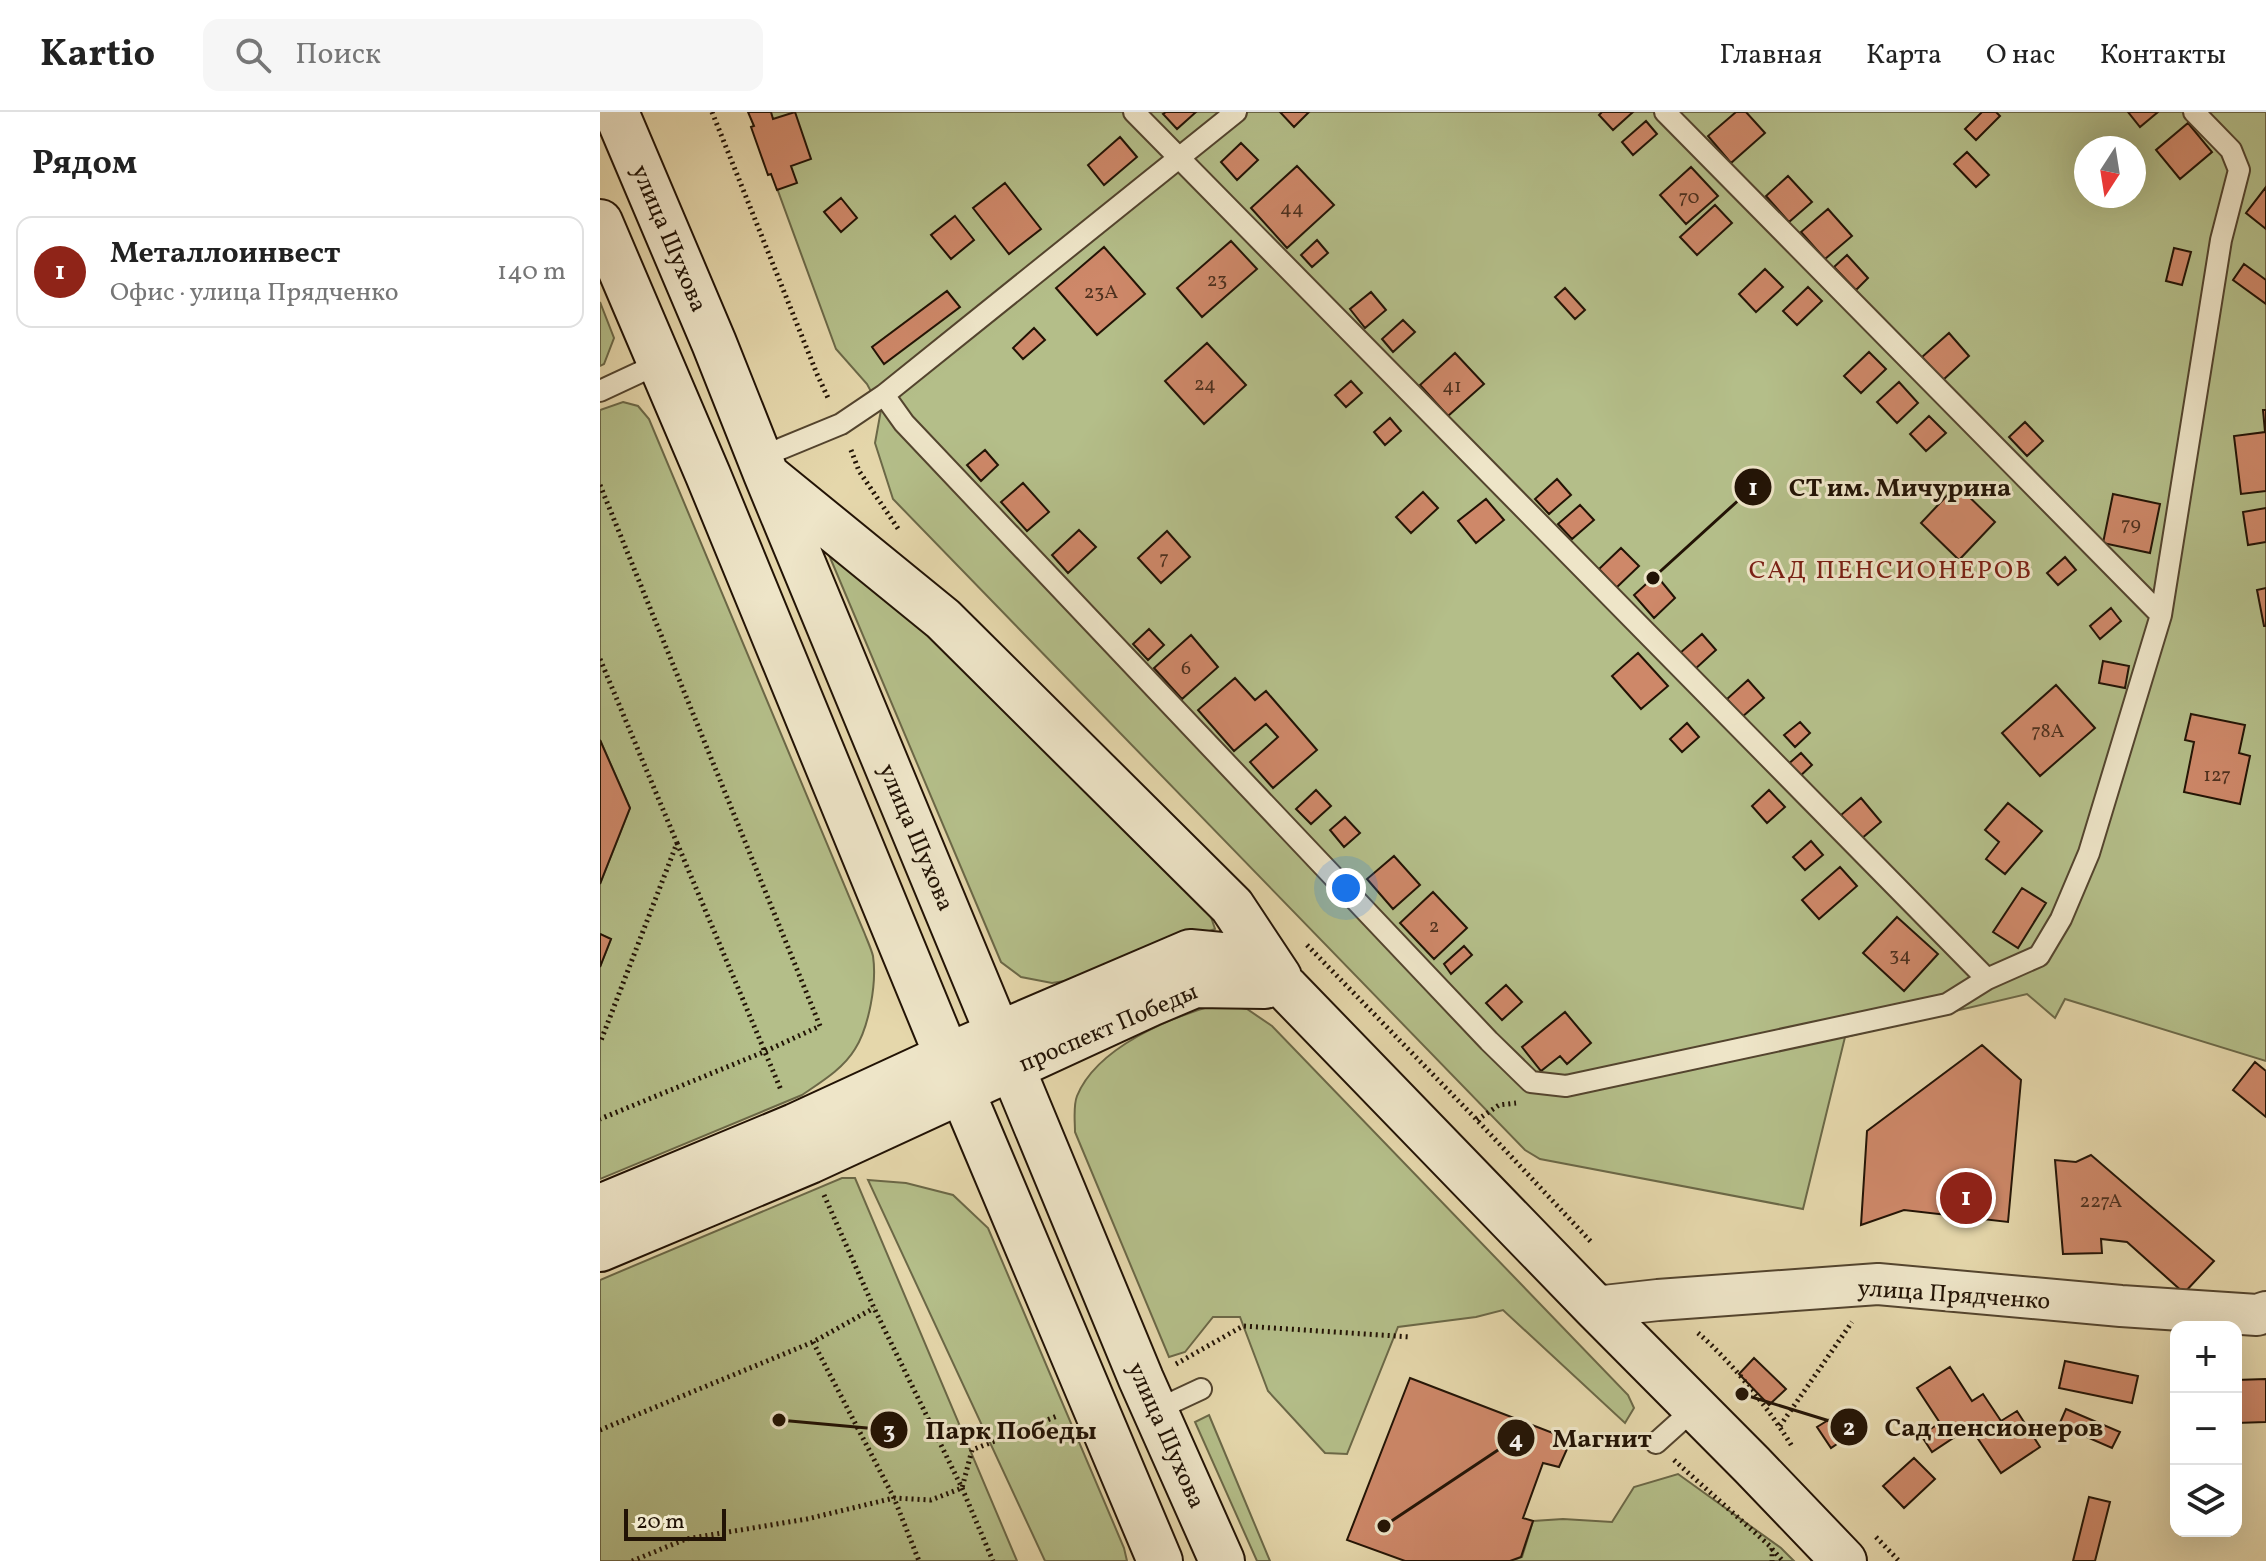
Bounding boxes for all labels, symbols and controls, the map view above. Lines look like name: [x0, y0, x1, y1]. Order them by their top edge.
search box: [203, 19, 763, 91]
text: Kartio: [40, 29, 155, 82]
icon: search: [231, 33, 275, 77]
text: Поиск: [295, 34, 381, 76]
text: Главная: [1720, 36, 1822, 75]
text: Карта: [1866, 36, 1942, 75]
text: О нас: [1986, 36, 2056, 75]
text: Контакты: [2100, 36, 2226, 75]
north arrow: [2074, 136, 2146, 208]
text: Рядом: [32, 141, 137, 188]
street label: улица Шухова: [622, 160, 714, 318]
house number: 70: [1679, 184, 1699, 212]
house number: 44: [1280, 195, 1304, 223]
text: Металлоинвест: [110, 233, 340, 275]
text: 1: [55, 254, 65, 290]
text: 140 m: [497, 254, 566, 290]
house number: 23: [1207, 267, 1227, 295]
text: Офис · улица Прядченко: [110, 275, 399, 311]
house number: 23А: [1084, 279, 1118, 307]
house number: 24: [1194, 371, 1216, 399]
house number: 41: [1442, 373, 1462, 401]
callout: СТ им. Мичурина: [1733, 462, 2028, 512]
text: СТ им. Мичурина: [1789, 471, 2011, 507]
text: 1: [1748, 472, 1758, 506]
house number: 79: [2121, 511, 2141, 539]
house number: 7: [1159, 545, 1169, 573]
district label: САД ПЕНСИОНЕРОВ: [1749, 553, 2033, 589]
house number: 6: [1181, 655, 1191, 683]
house number: 78А: [2031, 718, 2065, 746]
street label: улица Шухова: [869, 759, 961, 917]
house number: 127: [2203, 762, 2231, 790]
your location: [1326, 868, 1366, 908]
house number: 2: [1429, 913, 1439, 941]
house number: 34: [1889, 942, 1911, 970]
street label: проспект Победы: [1014, 976, 1204, 1082]
pin: 1: [1940, 1168, 1992, 1228]
house number: 227А: [2080, 1188, 2122, 1216]
street label: улица Прядченко: [1856, 1272, 2051, 1320]
map controls: [2170, 1321, 2242, 1537]
button: +: [2170, 1321, 2242, 1393]
street label: улица Шухова: [1118, 1357, 1213, 1514]
button: −: [2170, 1393, 2242, 1465]
callout: Сад пенсионеров: [1829, 1402, 2120, 1452]
callout: Парк Победы: [869, 1405, 1112, 1455]
text: Сад пенсионеров: [1885, 1411, 2103, 1447]
text: 2: [1843, 1412, 1855, 1446]
callout: Магнит: [1496, 1413, 1667, 1463]
text: Парк Победы: [925, 1414, 1097, 1450]
text: 3: [883, 1415, 895, 1449]
text: Магнит: [1552, 1422, 1652, 1458]
text: 4: [1509, 1424, 1523, 1458]
button: layers: [2170, 1465, 2242, 1537]
scale bar: [624, 1505, 726, 1541]
text: 20 m: [636, 1507, 685, 1538]

